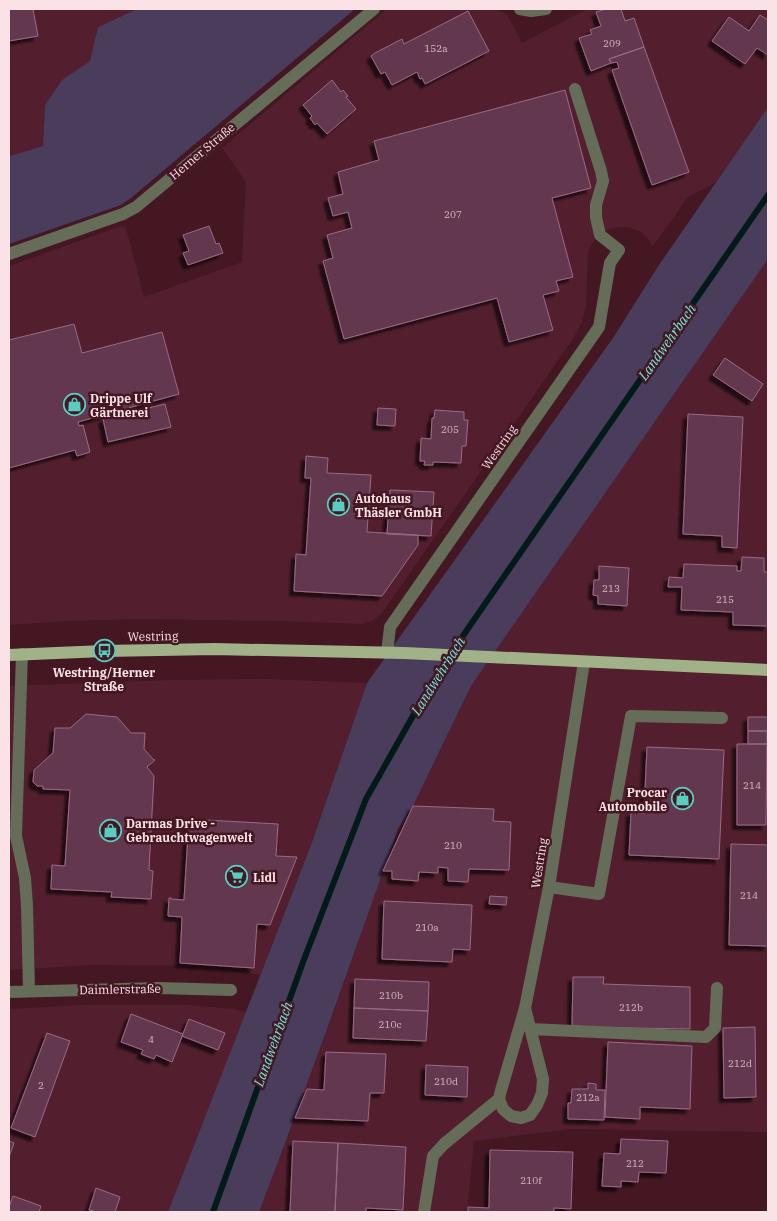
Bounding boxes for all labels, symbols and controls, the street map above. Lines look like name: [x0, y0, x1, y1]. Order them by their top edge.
house number: 209: [603, 37, 621, 50]
house number: 152a: [424, 42, 448, 55]
street label: Herner Straße: [166, 119, 238, 183]
house number: 207: [444, 208, 462, 221]
water label: Landwehrbach: [634, 300, 700, 384]
place label: Drippe Ulf Gärtnerei: [90, 391, 153, 420]
shop icon: Drippe Ulf Gärtnerei: [62, 393, 86, 417]
street label: Westring: [478, 422, 520, 472]
house number: 205: [441, 423, 459, 436]
place label: Autohaus Thäsler GmbH: [355, 491, 442, 520]
shop icon: Autohaus Thäsler GmbH: [327, 493, 351, 517]
house number: 213: [602, 582, 620, 595]
house number: 215: [716, 593, 734, 606]
street label: Westring: [127, 628, 179, 644]
water label: Landwehrbach: [406, 633, 469, 719]
bus stop icon: Westring/Herner Straße: [92, 639, 116, 663]
place label: Westring/Herner Straße: [53, 665, 155, 694]
house number: 214: [743, 779, 761, 792]
place label: Procar Automobile: [599, 785, 667, 814]
shop icon: Procar Automobile: [671, 787, 695, 811]
place label: Darmas Drive - Gebrauchtwagenwelt: [126, 816, 253, 845]
shop icon: Darmas Drive - Gebrauchtwagenwelt: [98, 818, 122, 842]
street label: Westring: [528, 836, 550, 889]
house number: 210: [444, 839, 462, 852]
supermarket icon: Lidl: [225, 865, 249, 889]
place label: Lidl: [253, 870, 276, 885]
house number: 214: [740, 889, 758, 902]
house number: 210a: [415, 921, 439, 934]
street label: Daimlerstraße: [79, 981, 161, 997]
house number: 210b: [379, 989, 403, 1002]
water label: Landwehrbach: [249, 999, 297, 1090]
house number: 212b: [619, 1001, 643, 1014]
house number: 210c: [378, 1018, 402, 1031]
house number: 4: [148, 1033, 154, 1046]
house number: 212d: [728, 1057, 752, 1070]
house number: 210d: [434, 1075, 458, 1088]
house number: 2: [38, 1079, 44, 1092]
house number: 212a: [576, 1091, 600, 1104]
house number: 212: [626, 1157, 644, 1170]
house number: 210f: [520, 1174, 542, 1187]

